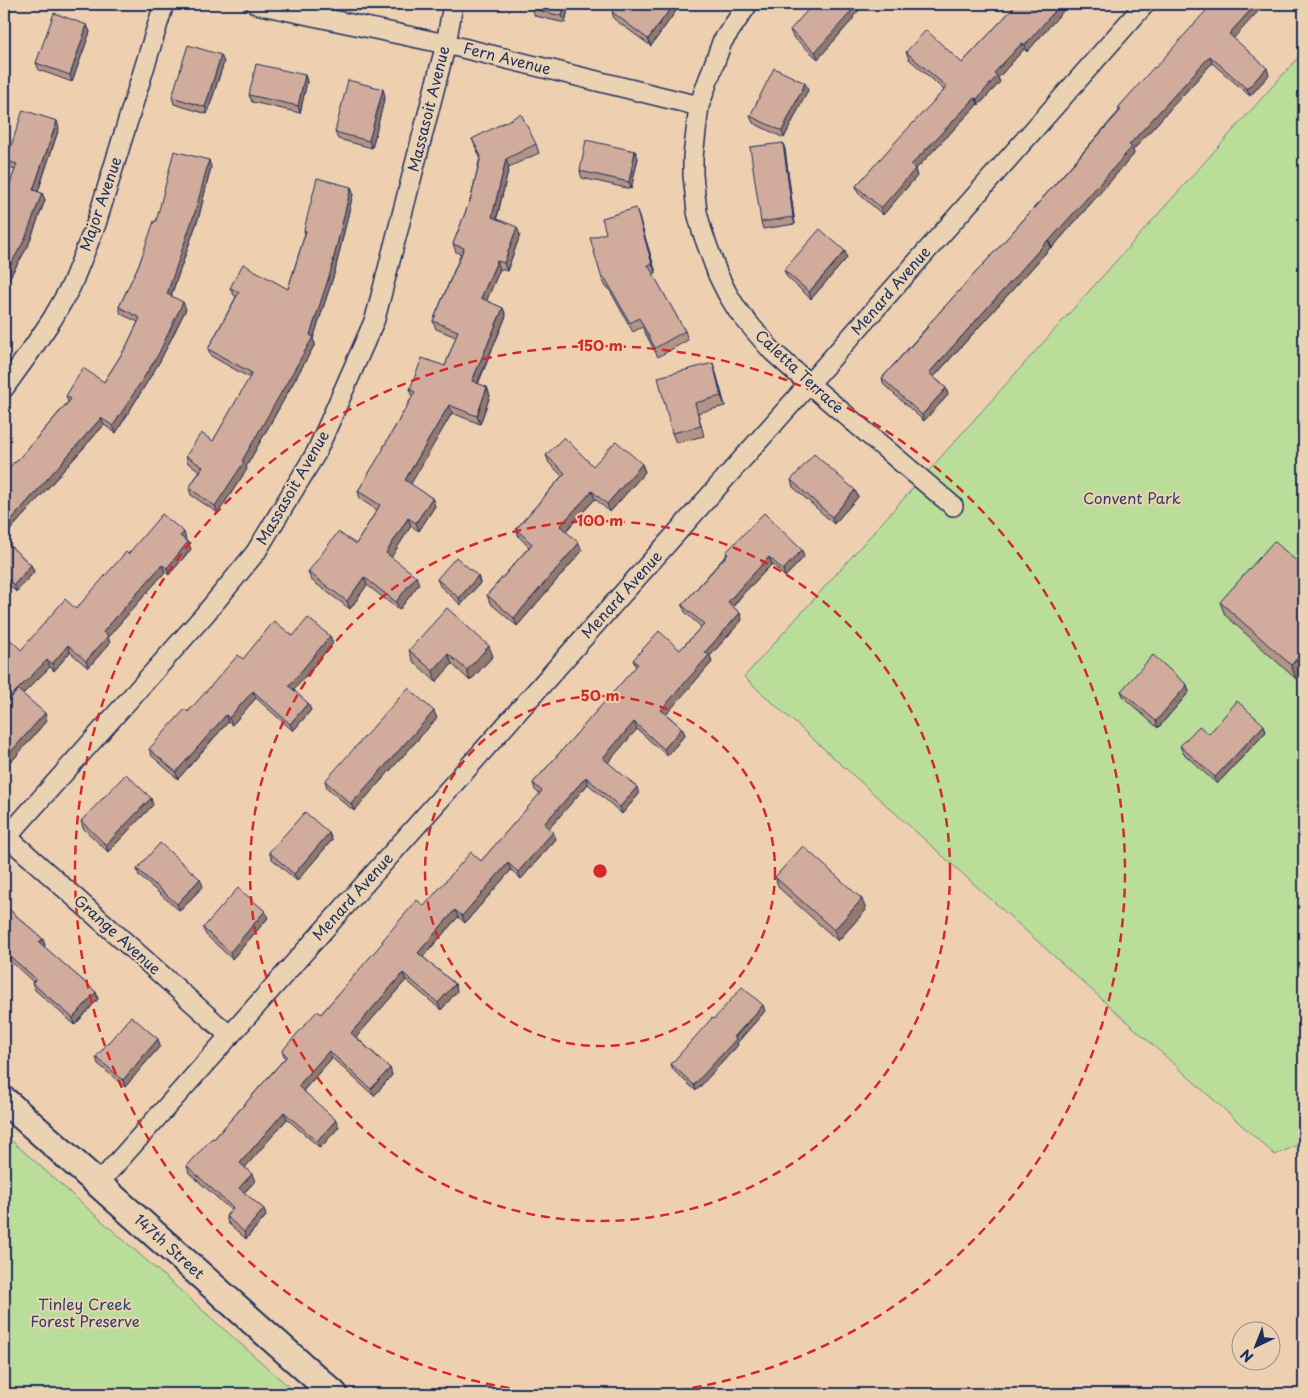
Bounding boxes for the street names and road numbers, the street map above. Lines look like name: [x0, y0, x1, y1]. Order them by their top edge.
street label: Fern Avenue: [461, 36, 553, 79]
street label: Massasoit Avenue: [401, 43, 454, 174]
street label: Major Avenue: [73, 153, 127, 254]
street label: Menard Avenue: [845, 240, 935, 340]
street label: Caletta Terrace: [751, 324, 850, 418]
street label: Massasoit Avenue: [250, 426, 334, 549]
street label: Menard Avenue: [575, 545, 667, 643]
street label: Menard Avenue: [306, 847, 398, 945]
street label: Grange Avenue: [69, 889, 167, 979]
street label: 147th Street: [130, 1208, 210, 1284]

